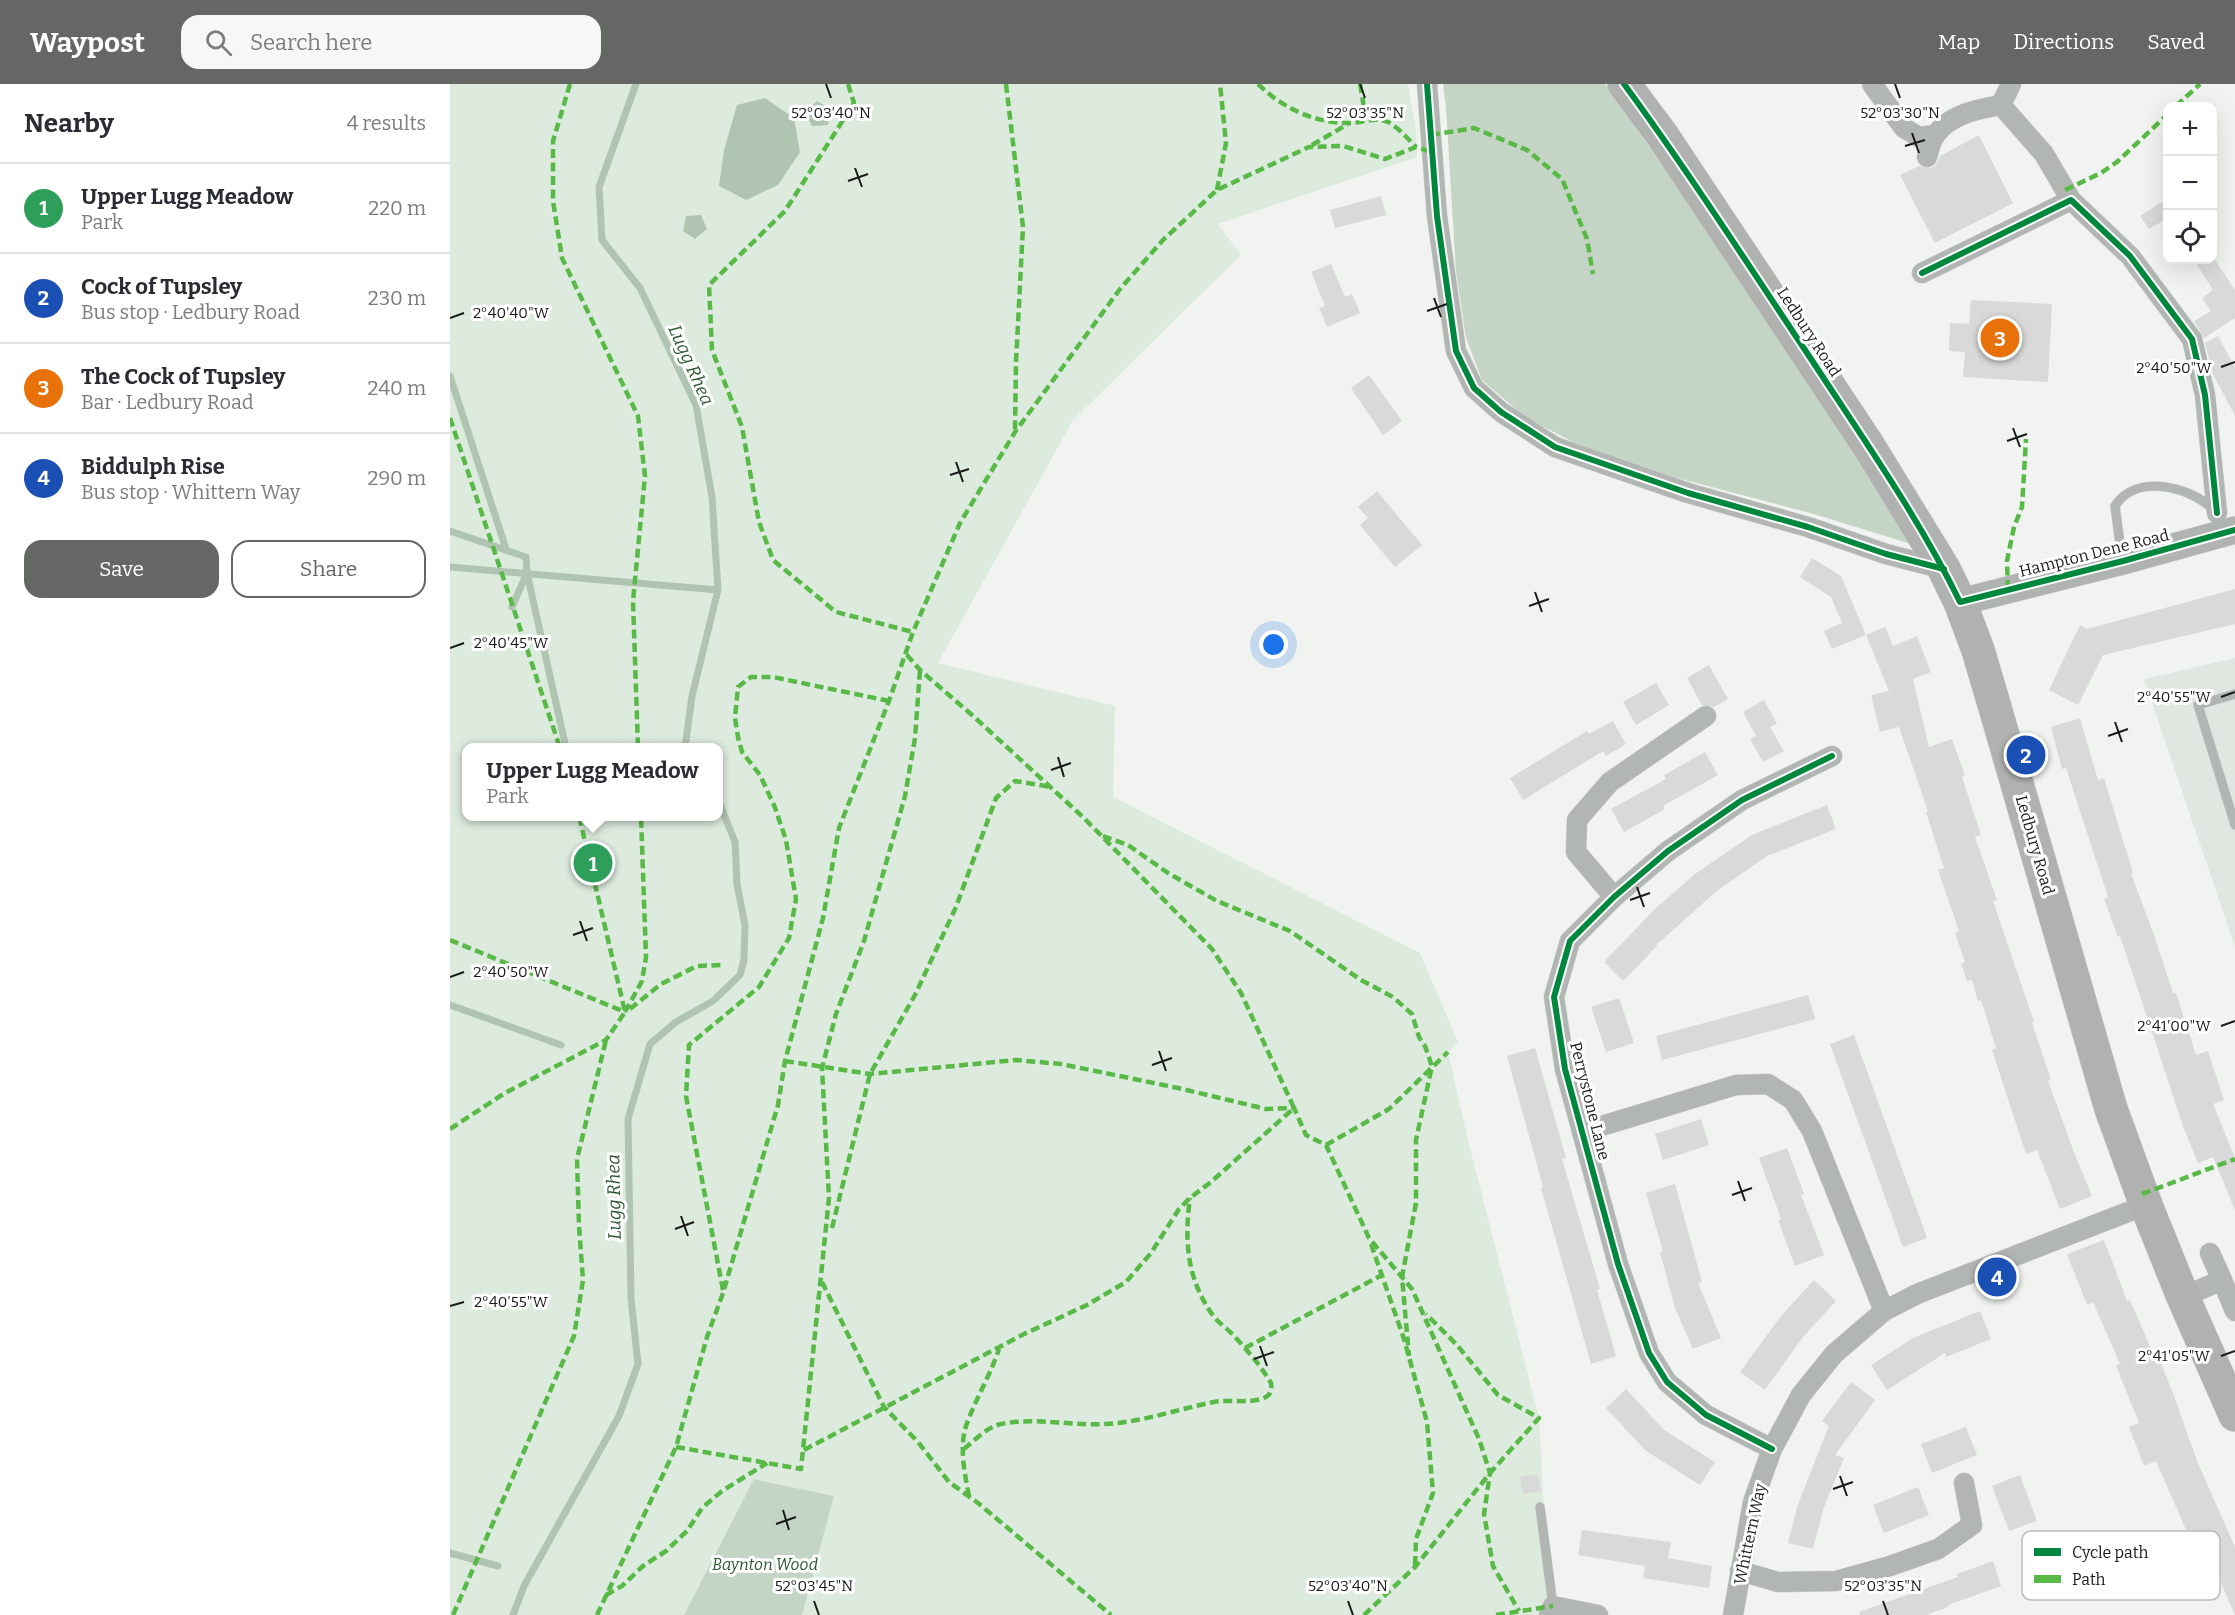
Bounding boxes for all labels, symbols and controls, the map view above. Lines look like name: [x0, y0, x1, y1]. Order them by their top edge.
search box: [181, 15, 601, 69]
text: Waypost: [30, 26, 145, 59]
icon: search: [202, 26, 235, 59]
text: Search here: [250, 29, 372, 56]
text: Map: [1938, 29, 1980, 55]
text: Directions: [2013, 29, 2114, 55]
text: Saved: [2147, 29, 2205, 55]
map controls: [2163, 102, 2217, 264]
button: +: [2163, 102, 2217, 156]
text: 52°03'40"N: [791, 104, 871, 122]
text: 52°03'35"N: [1326, 104, 1404, 122]
text: 52°03'30"N: [1860, 104, 1940, 122]
text: Nearby: [24, 108, 114, 139]
text: 4 results: [347, 111, 426, 135]
button: −: [2163, 156, 2217, 210]
text: Upper Lugg Meadow: [81, 183, 293, 210]
text: 1: [39, 196, 48, 220]
text: 220 m: [368, 196, 426, 220]
text: Park: [81, 210, 123, 234]
button: locate: [2163, 210, 2217, 264]
text: Cock of Tupsley: [81, 273, 242, 300]
street label: Ledbury Road: [1773, 284, 1845, 381]
text: 2: [38, 286, 49, 310]
text: 230 m: [368, 286, 426, 310]
text: Bus stop · Ledbury Road: [81, 300, 300, 324]
text: 2°40'40"W: [473, 304, 550, 322]
pin: 3: [1980, 316, 2020, 360]
water label: Lugg Rhea: [663, 321, 719, 409]
text: 2°40'50"W: [2136, 359, 2212, 377]
text: The Cock of Tupsley: [81, 363, 286, 390]
text: 3: [38, 376, 49, 400]
text: 240 m: [368, 376, 426, 400]
text: Bar · Ledbury Road: [81, 390, 254, 414]
text: Biddulph Rise: [81, 453, 225, 480]
text: 4: [37, 466, 50, 490]
text: 290 m: [368, 466, 426, 490]
text: Bus stop · Whittern Way: [81, 480, 300, 504]
street label: Hampton Dene Road: [2017, 525, 2171, 581]
button: Save: [24, 540, 219, 598]
button: Share: [231, 540, 426, 598]
your location: [1259, 630, 1288, 659]
text: 2°40'45"W: [474, 634, 549, 652]
text: 2°40'55"W: [2137, 688, 2212, 706]
pin: 2: [2006, 732, 2046, 778]
popup: [462, 743, 723, 821]
text: Upper Lugg Meadow: [486, 757, 699, 784]
text: Park: [486, 784, 529, 808]
street label: Ledbury Road: [2012, 793, 2058, 897]
pin: 1: [574, 840, 612, 886]
text: 2°40'50"W: [473, 963, 549, 981]
text: 2°41'00"W: [2137, 1017, 2211, 1035]
street label: Perrystone Lane: [1566, 1040, 1614, 1162]
water label: Lugg Rhea: [602, 1154, 626, 1240]
pin: 4: [1978, 1254, 2016, 1300]
text: 2°40'55"W: [474, 1293, 549, 1311]
text: 2°41'05"W: [2138, 1347, 2211, 1365]
street label: Whittern Way: [1730, 1481, 1770, 1586]
legend: [2022, 1531, 2220, 1600]
text: Cycle path: [2072, 1543, 2148, 1562]
park label: Baynton Wood: [712, 1555, 818, 1574]
text: Path: [2072, 1570, 2106, 1589]
text: 52°03'45"N: [775, 1577, 853, 1595]
text: 52°03'40"N: [1308, 1577, 1388, 1595]
text: 52°03'35"N: [1844, 1577, 1922, 1595]

